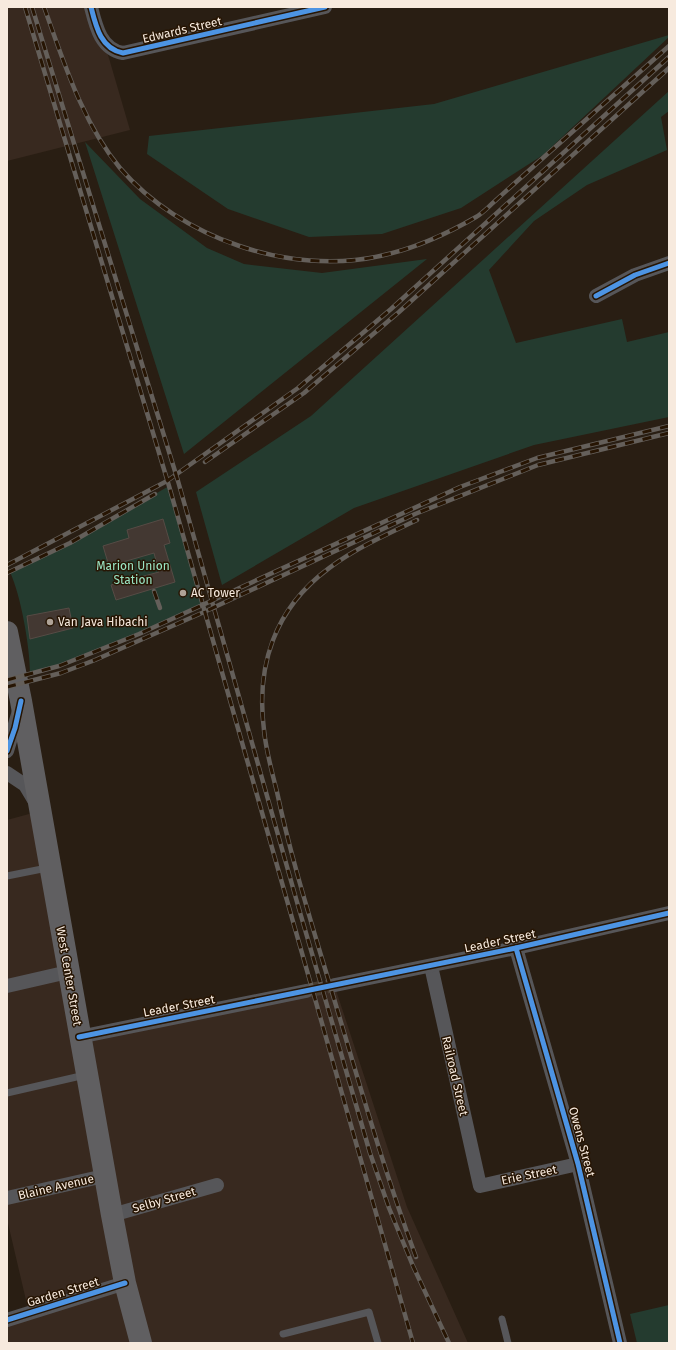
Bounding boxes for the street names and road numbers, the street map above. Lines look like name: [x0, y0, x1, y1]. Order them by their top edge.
street label: Edwards Street: [141, 14, 224, 46]
street label: West Center Street: [53, 925, 85, 1027]
street label: Leader Street: [463, 926, 538, 955]
street label: Leader Street: [142, 992, 217, 1020]
street label: Railroad Street: [439, 1035, 471, 1118]
street label: Owens Street: [566, 1105, 598, 1179]
street label: Erie Street: [500, 1162, 559, 1188]
street label: Blaine Avenue: [17, 1171, 95, 1203]
street label: Selby Street: [131, 1184, 198, 1216]
street label: Garden Street: [25, 1274, 101, 1310]

